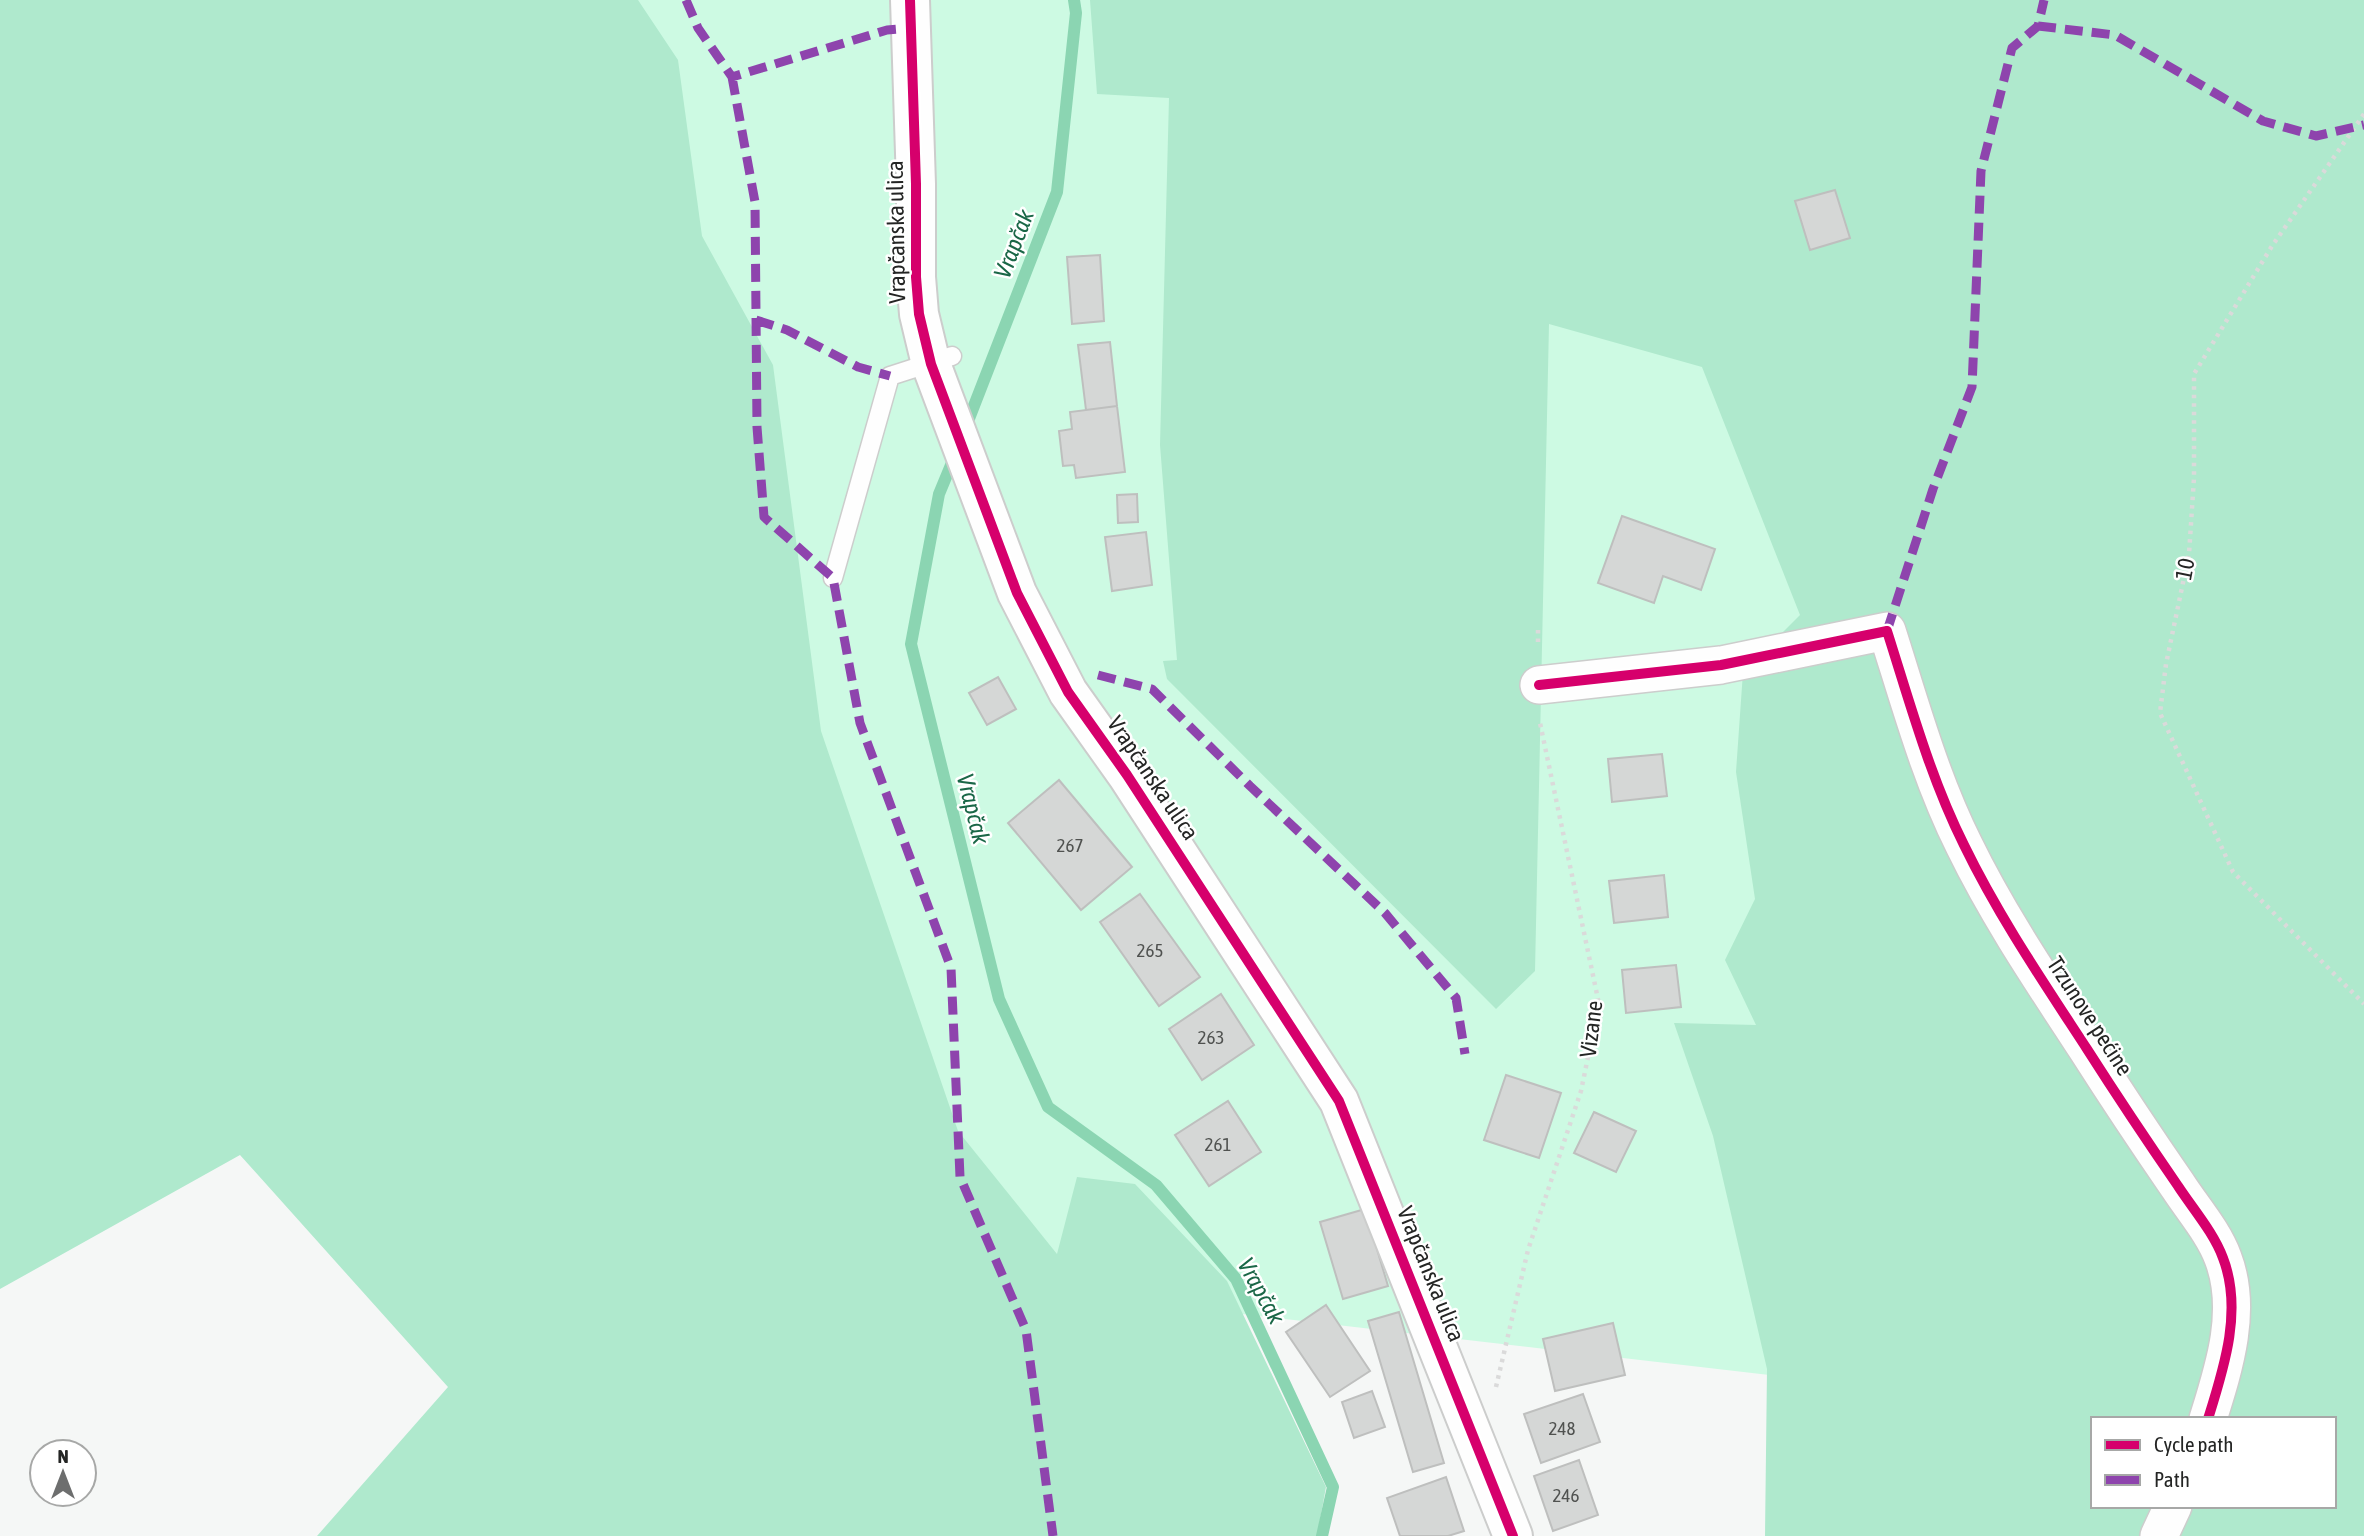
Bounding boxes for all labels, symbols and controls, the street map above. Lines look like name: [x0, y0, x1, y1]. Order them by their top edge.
street label: Vrapčanska ulica: [882, 160, 910, 304]
water label: Vrapčak: [988, 205, 1039, 282]
street label: 10: [2170, 556, 2200, 582]
street label: Vrapčanska ulica: [1102, 711, 1204, 845]
water label: Vrapčak: [952, 771, 995, 847]
house number: 267: [1057, 834, 1083, 856]
house number: 265: [1137, 939, 1163, 961]
street label: Trzunove pećine: [2042, 952, 2138, 1080]
street label: Vizane: [1575, 999, 1607, 1059]
house number: 263: [1198, 1026, 1224, 1048]
house number: 261: [1205, 1133, 1231, 1155]
street label: Vrapčanska ulica: [1392, 1203, 1470, 1345]
water label: Vrapčak: [1232, 1253, 1291, 1329]
house number: 248: [1549, 1417, 1575, 1439]
legend: [2091, 1417, 2336, 1508]
text: Cycle path: [2154, 1432, 2233, 1456]
north arrow: [28, 1438, 98, 1508]
text: N: [57, 1445, 69, 1467]
text: Path: [2154, 1467, 2190, 1491]
house number: 246: [1553, 1484, 1579, 1506]

